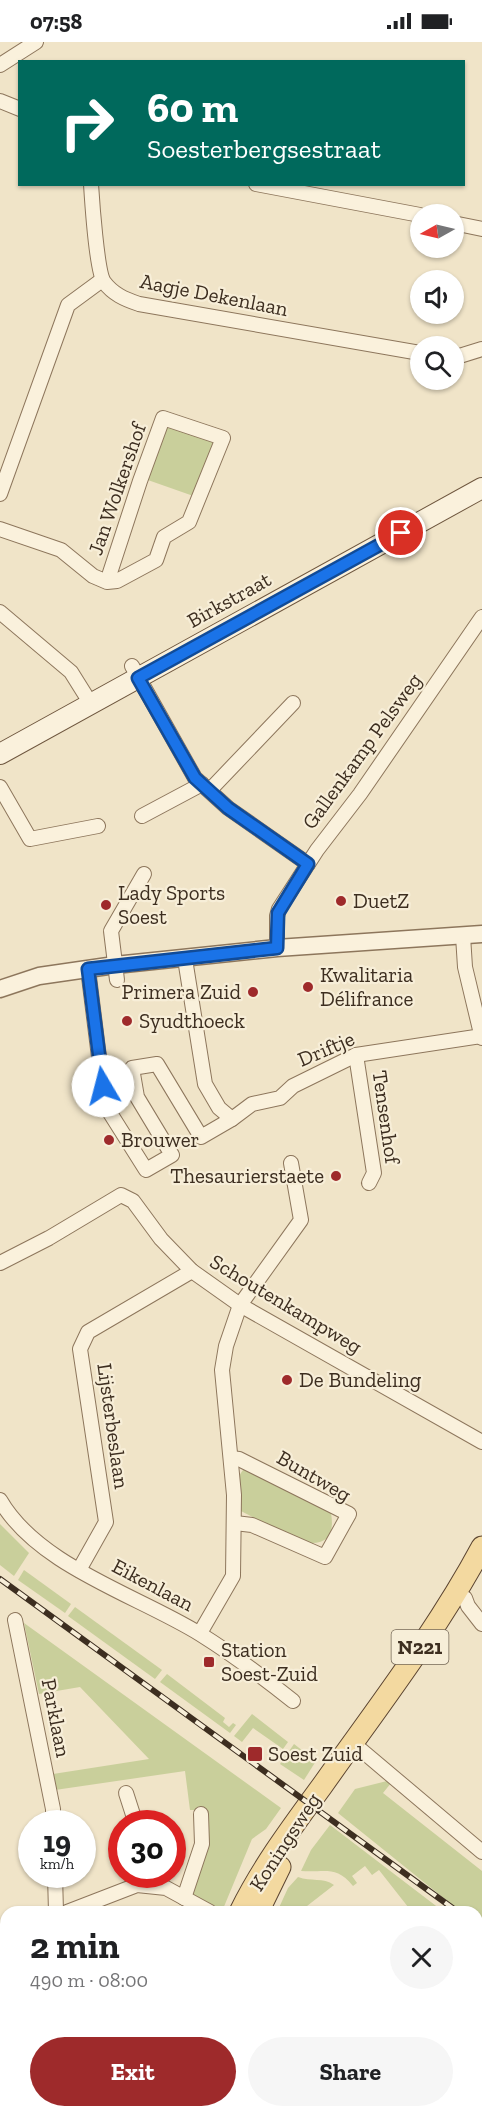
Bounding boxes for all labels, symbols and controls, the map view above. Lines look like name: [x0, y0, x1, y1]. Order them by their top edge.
text: 07:58: [30, 8, 82, 35]
text: 60 m: [147, 82, 238, 133]
icon: right: [48, 84, 126, 162]
text: Soesterbergsestraat: [147, 133, 381, 165]
north arrow: [410, 204, 464, 258]
map controls: [410, 204, 464, 390]
street label: Aagje Dekenlaan: [138, 268, 290, 322]
button: sound: [410, 270, 464, 324]
button: search: [410, 336, 464, 390]
street label: Jan Wolkershof: [82, 418, 151, 558]
pin: [375, 507, 426, 558]
icon: arrive: [384, 516, 417, 549]
street label: Birkstraat: [182, 566, 275, 633]
street label: Gallenkamp Pelsweg: [297, 667, 427, 834]
place label: Lady Sports Soest: [118, 880, 225, 929]
place label: DuetZ: [353, 888, 409, 913]
marker: DuetZ: [334, 894, 348, 908]
marker: Lady Sports Soest: [99, 898, 113, 912]
place label: Kwalitaria Délifrance: [320, 962, 414, 1011]
place label: Primera Zuid: [121, 979, 241, 1004]
marker: Kwalitaria Délifrance: [301, 980, 315, 994]
marker: Primera Zuid: [246, 985, 260, 999]
place label: Syudthoeck: [139, 1008, 245, 1033]
marker: Syudthoeck: [120, 1014, 134, 1028]
street label: Driftje: [294, 1025, 358, 1073]
position arrow: [71, 1054, 135, 1118]
street label: Tensenhof: [368, 1069, 406, 1166]
place label: Brouwer: [121, 1127, 199, 1152]
marker: Brouwer: [102, 1133, 116, 1147]
place label: Thesaurierstaete: [170, 1163, 324, 1188]
marker: Thesaurierstaete: [329, 1169, 343, 1183]
street label: Schoutenkampweg: [206, 1248, 367, 1359]
street label: Lijsterbeslaan: [91, 1362, 135, 1490]
place label: De Bundeling: [299, 1367, 422, 1392]
marker: De Bundeling: [280, 1373, 294, 1387]
street label: Buntweg: [273, 1444, 356, 1507]
street label: Eikenlaan: [108, 1553, 198, 1616]
road number: N221: [392, 1630, 448, 1664]
place label: Station Soest-Zuid: [221, 1637, 318, 1686]
marker: Station Soest-Zuid: [202, 1655, 216, 1669]
street label: Parklaan: [37, 1676, 76, 1759]
place label: Soest Zuid: [268, 1741, 363, 1766]
marker: Soest Zuid: [246, 1745, 264, 1763]
street label: Koningsweg: [244, 1788, 326, 1895]
speed limit sign: 30: [108, 1810, 186, 1888]
text: 19: [43, 1824, 71, 1860]
text: km/h: [40, 1855, 74, 1873]
text: 2 min: [30, 1924, 120, 1967]
button: close: [390, 1926, 453, 1989]
text: 490 m · 08:00: [30, 1968, 148, 1992]
button: Exit: [30, 2037, 236, 2106]
button: Share: [248, 2037, 453, 2106]

